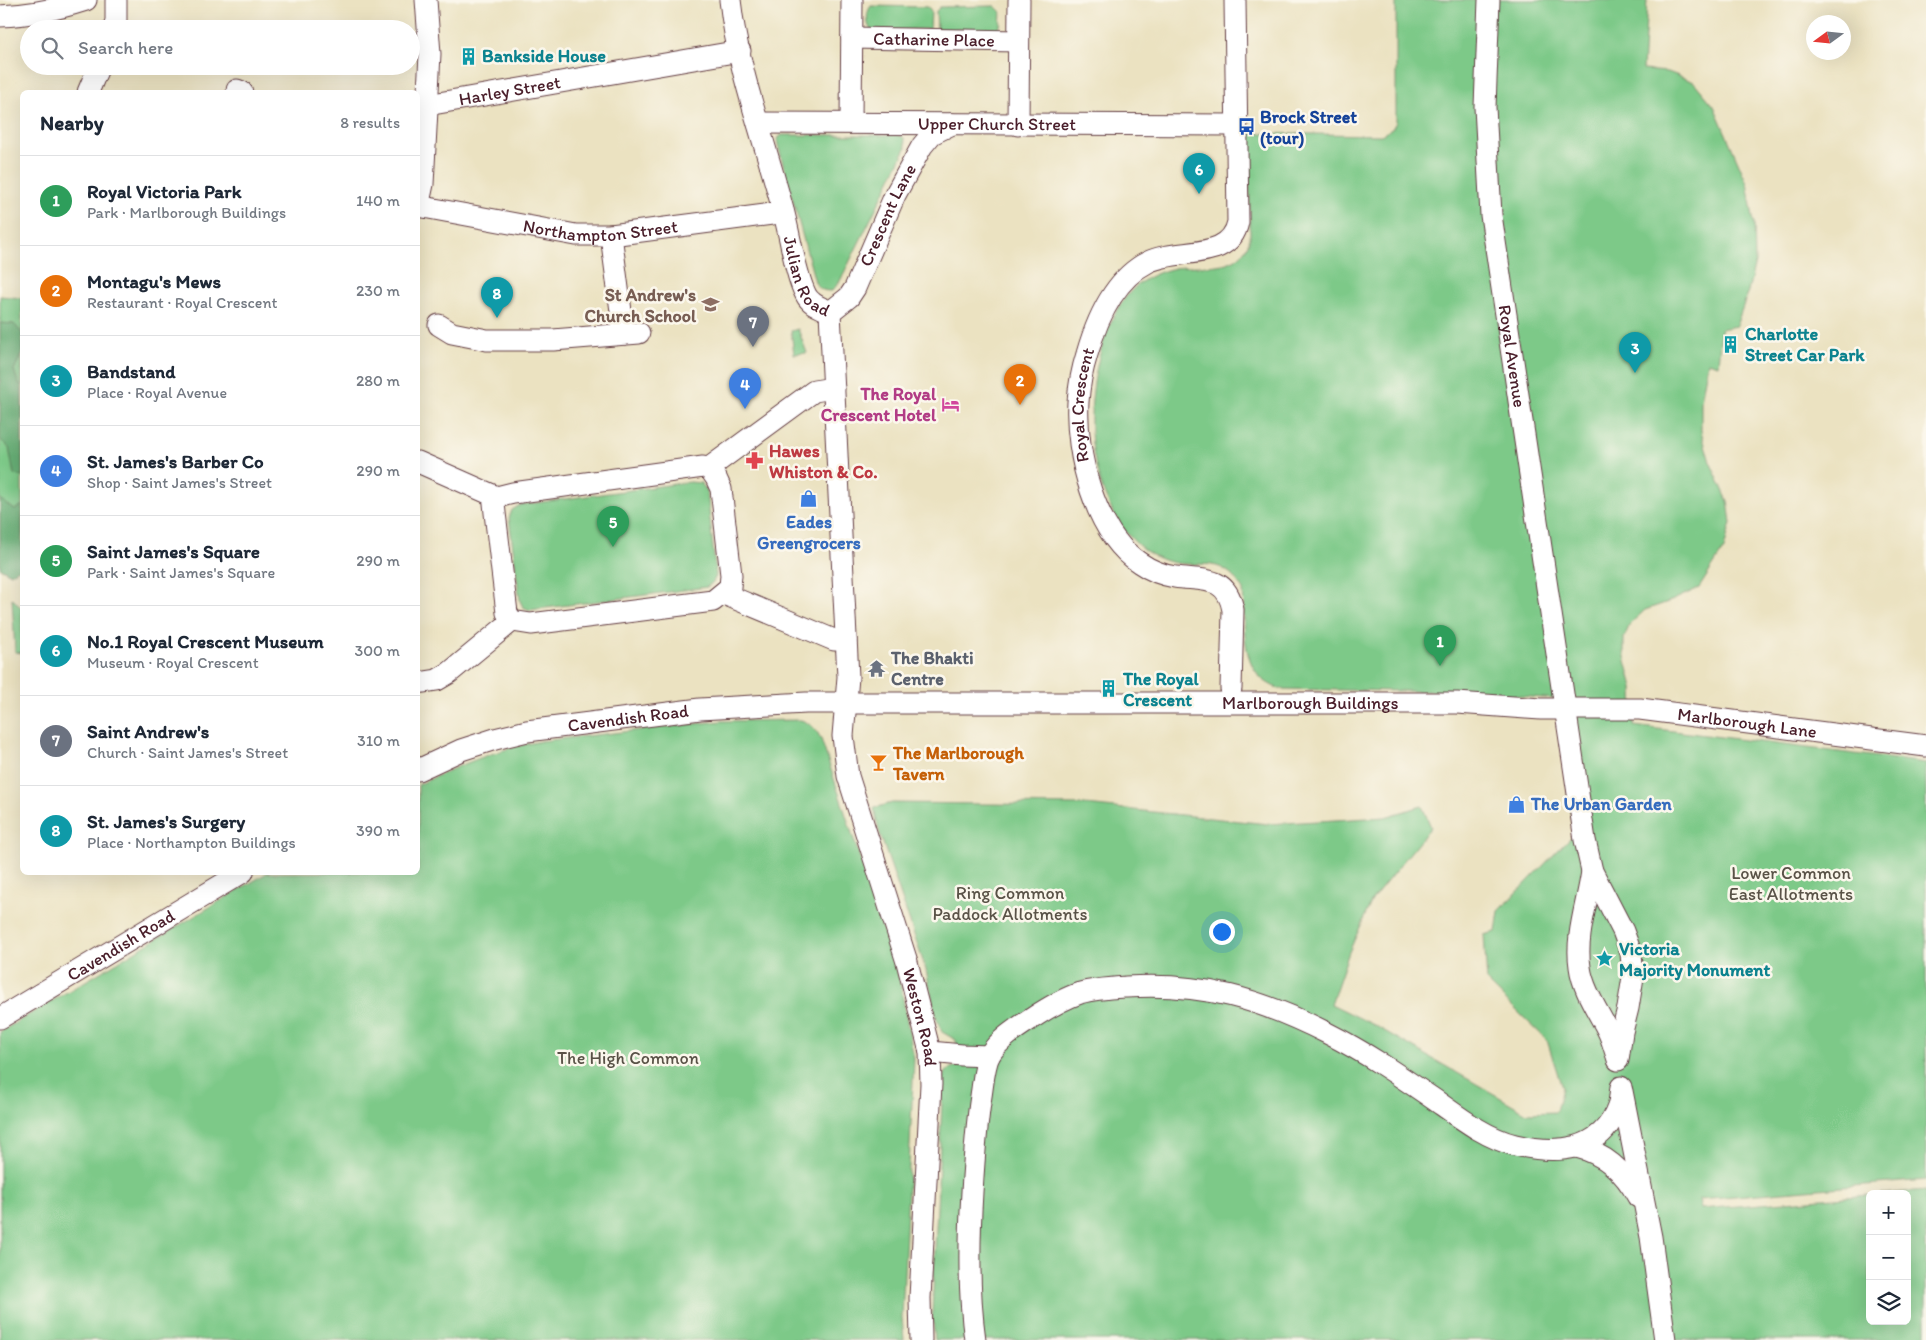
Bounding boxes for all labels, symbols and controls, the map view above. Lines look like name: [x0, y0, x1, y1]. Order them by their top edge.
north arrow: [1806, 15, 1851, 60]
search box: [20, 20, 420, 75]
street label: Catharine Place: [873, 27, 995, 52]
icon: search: [38, 34, 66, 62]
text: Search here: [78, 36, 173, 59]
place label: Bankside House: [482, 45, 606, 67]
building icon: Bankside House: [458, 46, 478, 66]
street label: Harley Street: [457, 71, 563, 110]
place label: Brock Street (tour): [1260, 106, 1357, 149]
text: Nearby: [40, 110, 104, 135]
text: 8 results: [340, 113, 400, 132]
street label: Upper Church Street: [918, 113, 1076, 135]
bus stop icon: Brock Street (tour): [1236, 117, 1256, 137]
pin: 6: [1183, 153, 1215, 194]
street label: Crescent Lane: [855, 160, 921, 270]
text: Royal Victoria Park: [87, 180, 241, 203]
text: 1: [52, 191, 60, 210]
text: 140 m: [356, 191, 400, 210]
text: Park · Marlborough Buildings: [87, 203, 286, 222]
street label: Northampton Street: [521, 215, 679, 246]
street label: Julian Road: [778, 234, 834, 321]
text: Montagu's Mews: [87, 270, 221, 293]
pin: 8: [481, 277, 513, 318]
text: 2: [52, 281, 60, 300]
text: 230 m: [356, 281, 400, 300]
place label: St Andrew's Church School: [584, 284, 697, 327]
text: Restaurant · Royal Crescent: [87, 293, 278, 312]
school or university icon: St Andrew's Church School: [700, 295, 720, 315]
street label: Royal Avenue: [1494, 303, 1531, 409]
pin: 7: [737, 306, 769, 347]
place label: Charlotte Street Car Park: [1745, 323, 1865, 366]
pin: 3: [1619, 332, 1651, 373]
building icon: Charlotte Street Car Park: [1721, 334, 1741, 354]
street label: Royal Crescent: [1067, 345, 1099, 464]
text: Bandstand: [87, 360, 176, 383]
pin: 2: [1004, 364, 1036, 405]
pin: 4: [729, 368, 761, 409]
text: 3: [52, 371, 60, 390]
text: 280 m: [356, 371, 400, 390]
text: Place · Royal Avenue: [87, 383, 227, 402]
place label: The Royal Crescent Hotel: [821, 383, 937, 426]
hotel icon: The Royal Crescent Hotel: [940, 394, 960, 414]
place label: Hawes Whiston & Co.: [769, 440, 878, 483]
text: St. James's Barber Co: [87, 450, 264, 473]
pharmacy icon: Hawes Whiston & Co.: [745, 451, 765, 471]
text: 4: [51, 461, 61, 480]
text: 290 m: [356, 461, 400, 480]
text: Shop · Saint James's Street: [87, 473, 272, 492]
shop icon: Eades Greengrocers: [799, 489, 819, 509]
pin: 5: [597, 506, 629, 547]
place label: Eades Greengrocers: [757, 511, 861, 554]
text: Saint James's Square: [87, 540, 260, 563]
text: 5: [52, 551, 60, 570]
text: 290 m: [356, 551, 400, 570]
text: Park · Saint James's Square: [87, 563, 275, 582]
pin: 1: [1424, 625, 1456, 666]
text: No.1 Royal Crescent Museum: [87, 630, 324, 653]
text: 6: [52, 641, 60, 660]
text: 300 m: [355, 641, 400, 660]
place label: The Bhakti Centre: [890, 647, 974, 690]
text: Museum · Royal Crescent: [87, 653, 259, 672]
temple icon: The Bhakti Centre: [867, 658, 887, 678]
place label: The Royal Crescent: [1122, 668, 1200, 711]
building icon: The Royal Crescent: [1099, 679, 1119, 699]
street label: Marlborough Buildings: [1222, 692, 1398, 714]
street label: Cavendish Road: [566, 700, 690, 737]
street label: Marlborough Lane: [1676, 703, 1818, 743]
text: Saint Andrew's: [87, 720, 209, 743]
text: 7: [52, 731, 60, 750]
text: 310 m: [357, 731, 400, 750]
place label: The Marlborough Tavern: [892, 742, 1024, 785]
text: Church · Saint James's Street: [87, 743, 288, 762]
bar icon: The Marlborough Tavern: [869, 753, 889, 773]
place label: The Urban Garden: [1530, 793, 1673, 815]
shop icon: The Urban Garden: [1507, 794, 1527, 814]
text: St. James's Surgery: [87, 810, 245, 833]
text: 8: [52, 821, 60, 840]
text: 390 m: [356, 821, 400, 840]
text: Place · Northampton Buildings: [87, 833, 296, 852]
park label: Lower Common East Allotments: [1729, 862, 1853, 905]
park label: Ring Common Paddock Allotments: [932, 882, 1088, 925]
street label: Cavendish Road: [63, 905, 179, 986]
your location: [1209, 919, 1235, 945]
place label: Victoria Majority Monument: [1619, 938, 1771, 981]
place icon: Victoria Majority Monument: [1595, 949, 1615, 969]
street label: Weston Road: [898, 965, 942, 1067]
park label: The High Common: [557, 1047, 699, 1069]
map controls: [1866, 1190, 1911, 1325]
button: +: [1866, 1190, 1911, 1235]
button: −: [1866, 1235, 1911, 1280]
button: layers: [1866, 1280, 1911, 1325]

